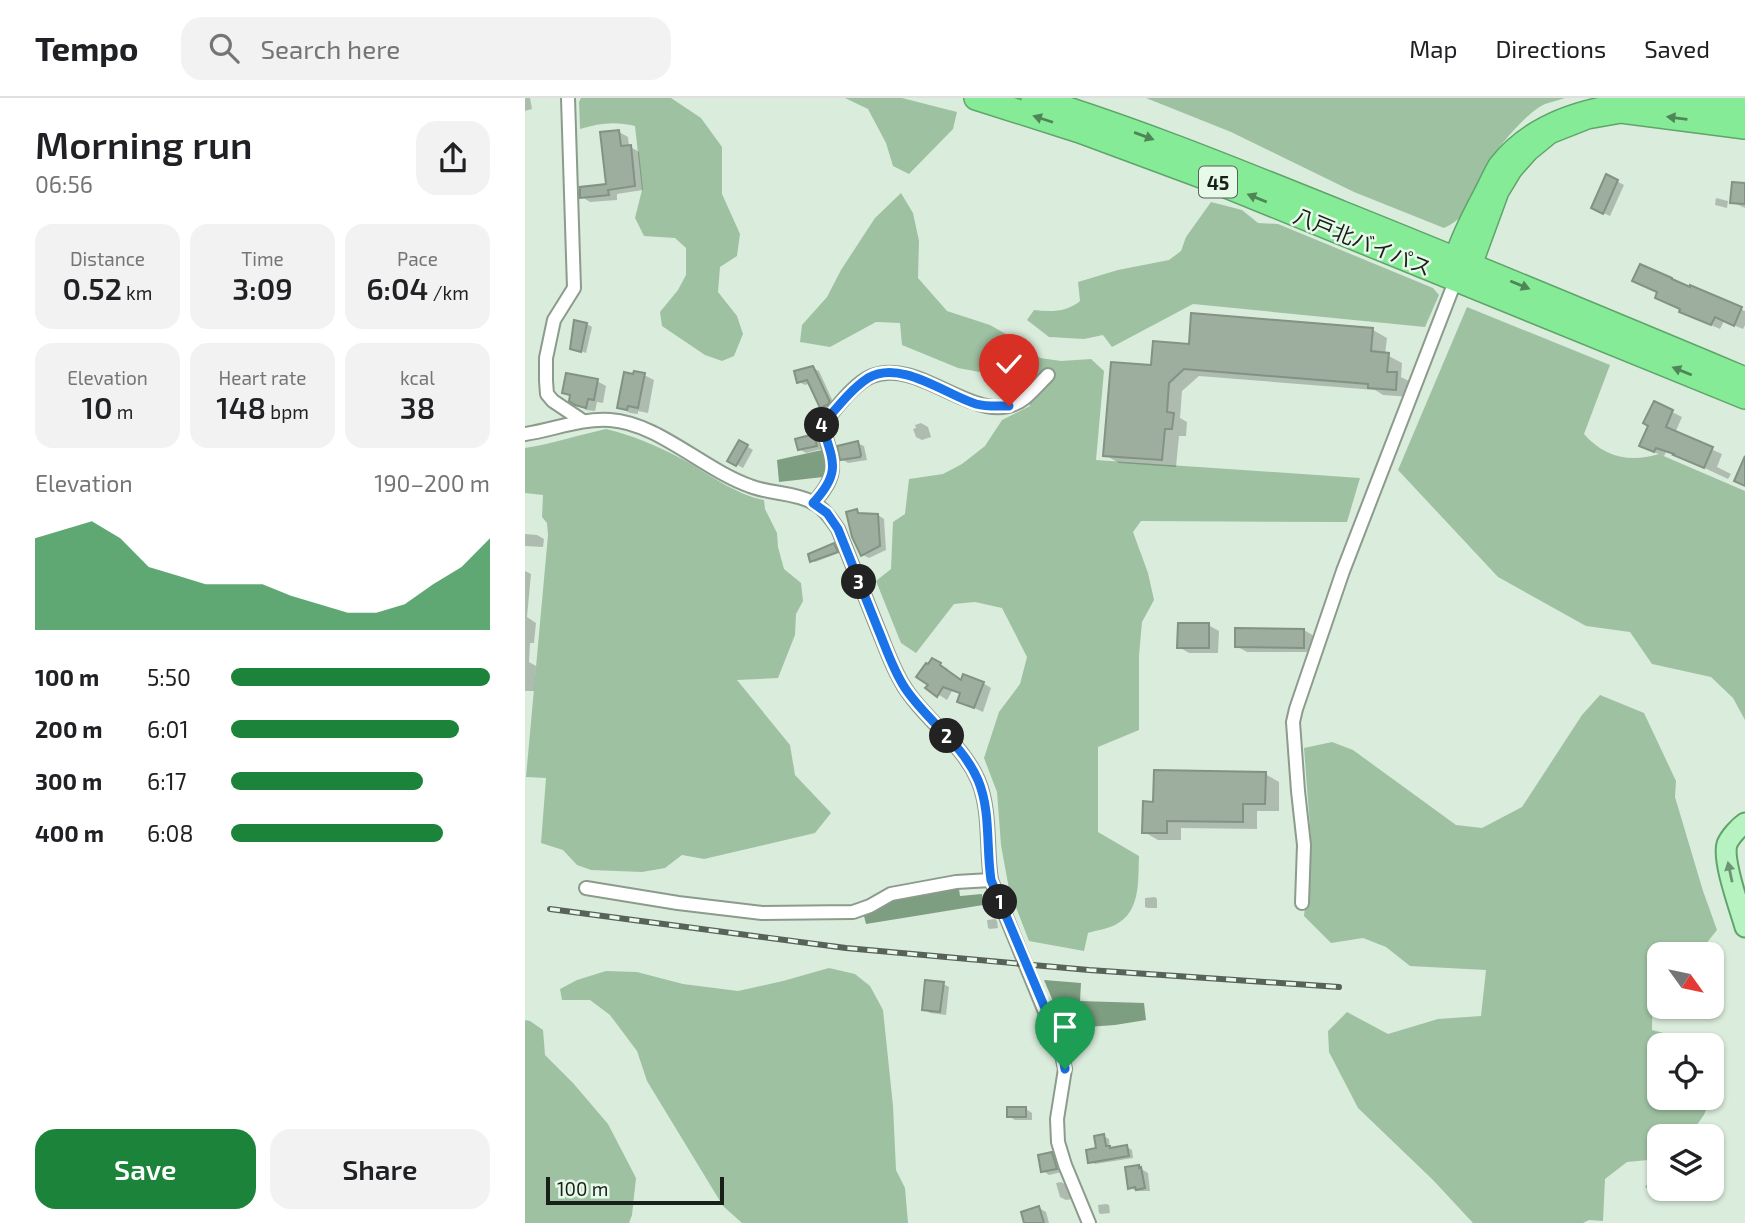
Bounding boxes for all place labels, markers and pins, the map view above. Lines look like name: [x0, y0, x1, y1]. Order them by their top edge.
pin: [979, 334, 1039, 406]
pin: 4: [805, 408, 839, 442]
pin: 3: [841, 564, 877, 600]
pin: 2: [929, 718, 965, 754]
pin: 1: [983, 884, 1017, 920]
pin: [1035, 997, 1095, 1069]

